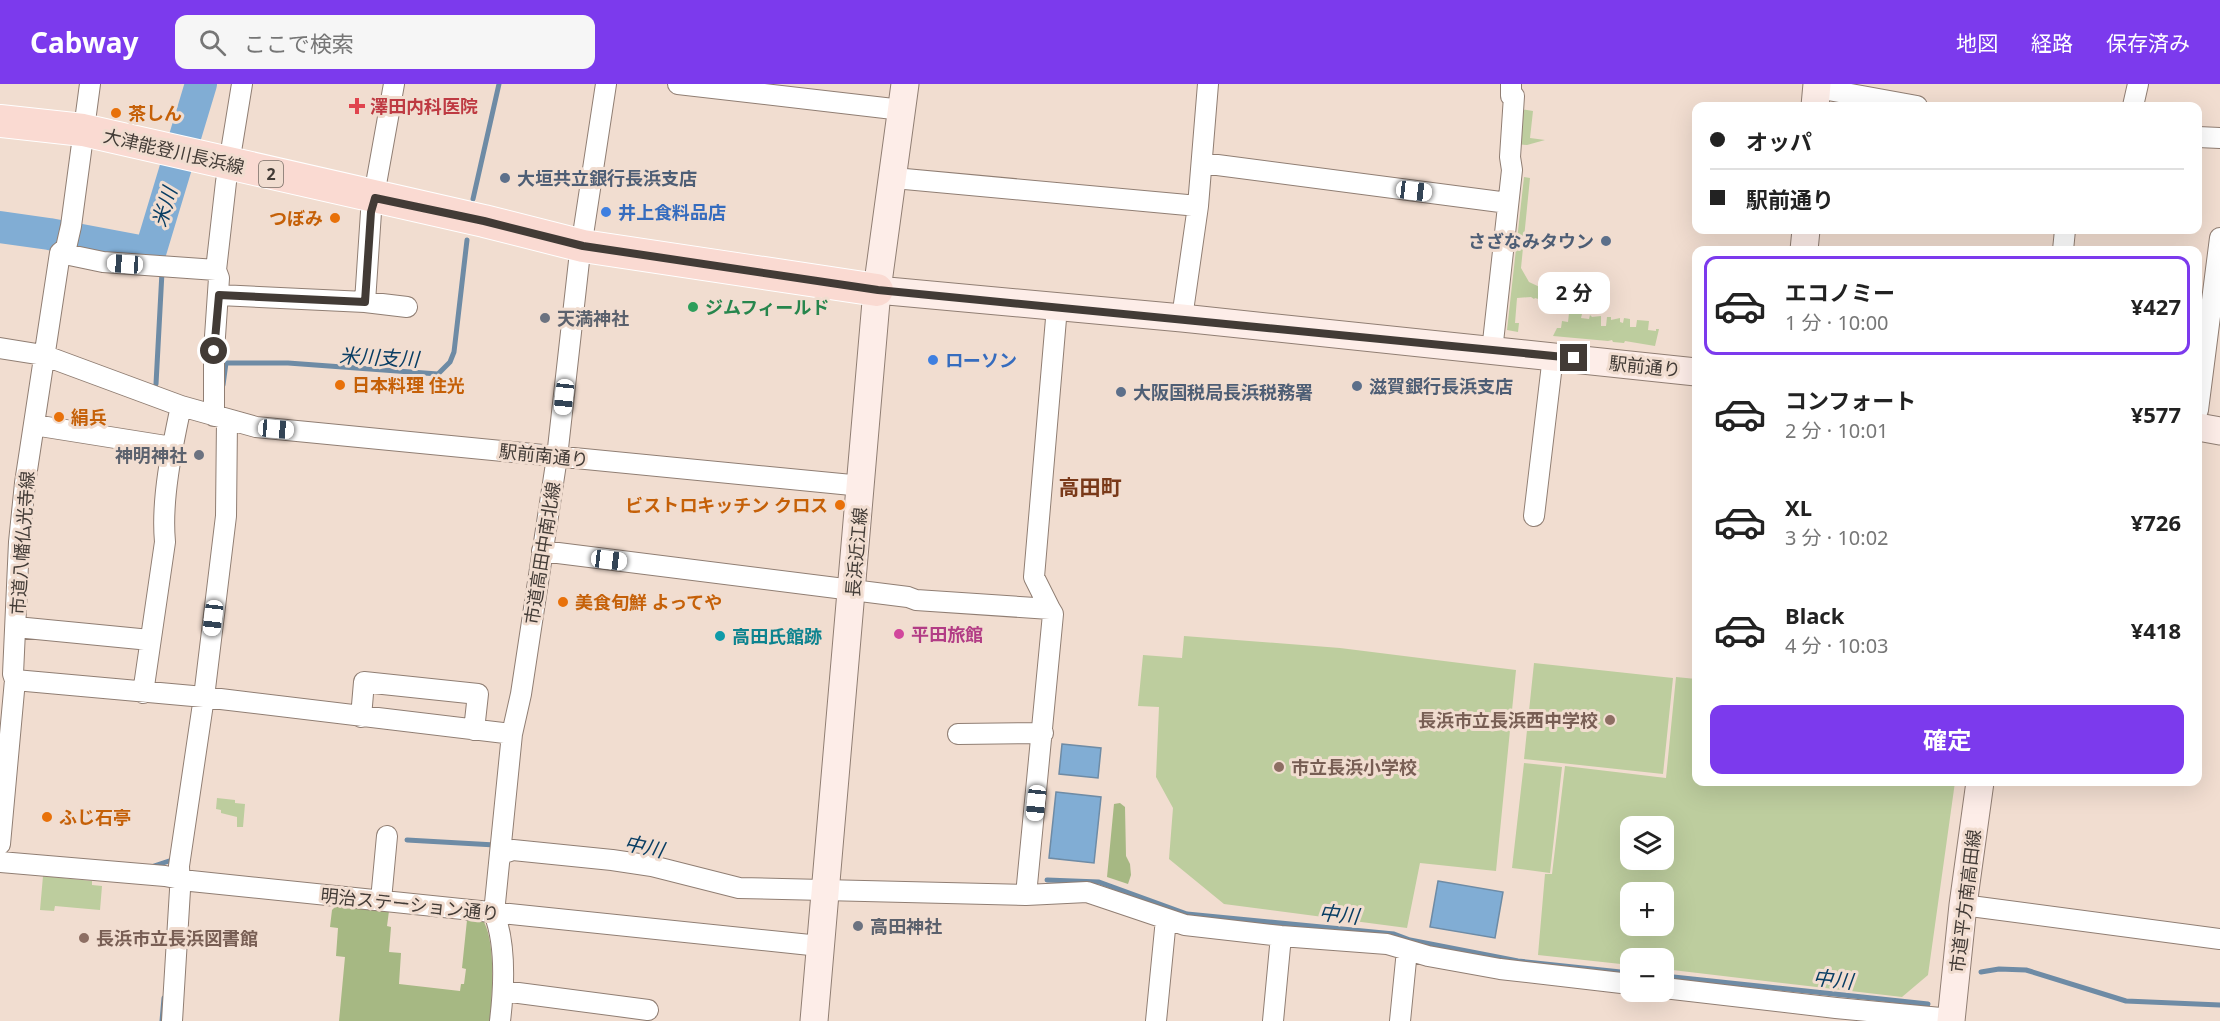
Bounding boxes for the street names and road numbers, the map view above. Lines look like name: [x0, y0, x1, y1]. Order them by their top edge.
street label: 大津能登川長浜線: [101, 123, 247, 179]
road number: 2: [259, 161, 283, 187]
street label: 駅前通り: [1608, 350, 1682, 382]
street label: 駅前南通り: [498, 438, 590, 472]
street label: 市道八幡仏光寺線: [5, 470, 39, 616]
street label: 市道高田中南北線: [519, 480, 565, 626]
street label: 長浜近江線: [840, 506, 872, 598]
street label: 市道平方南高田線: [1944, 828, 1986, 974]
street label: 明治ステーション通り: [319, 883, 501, 925]

